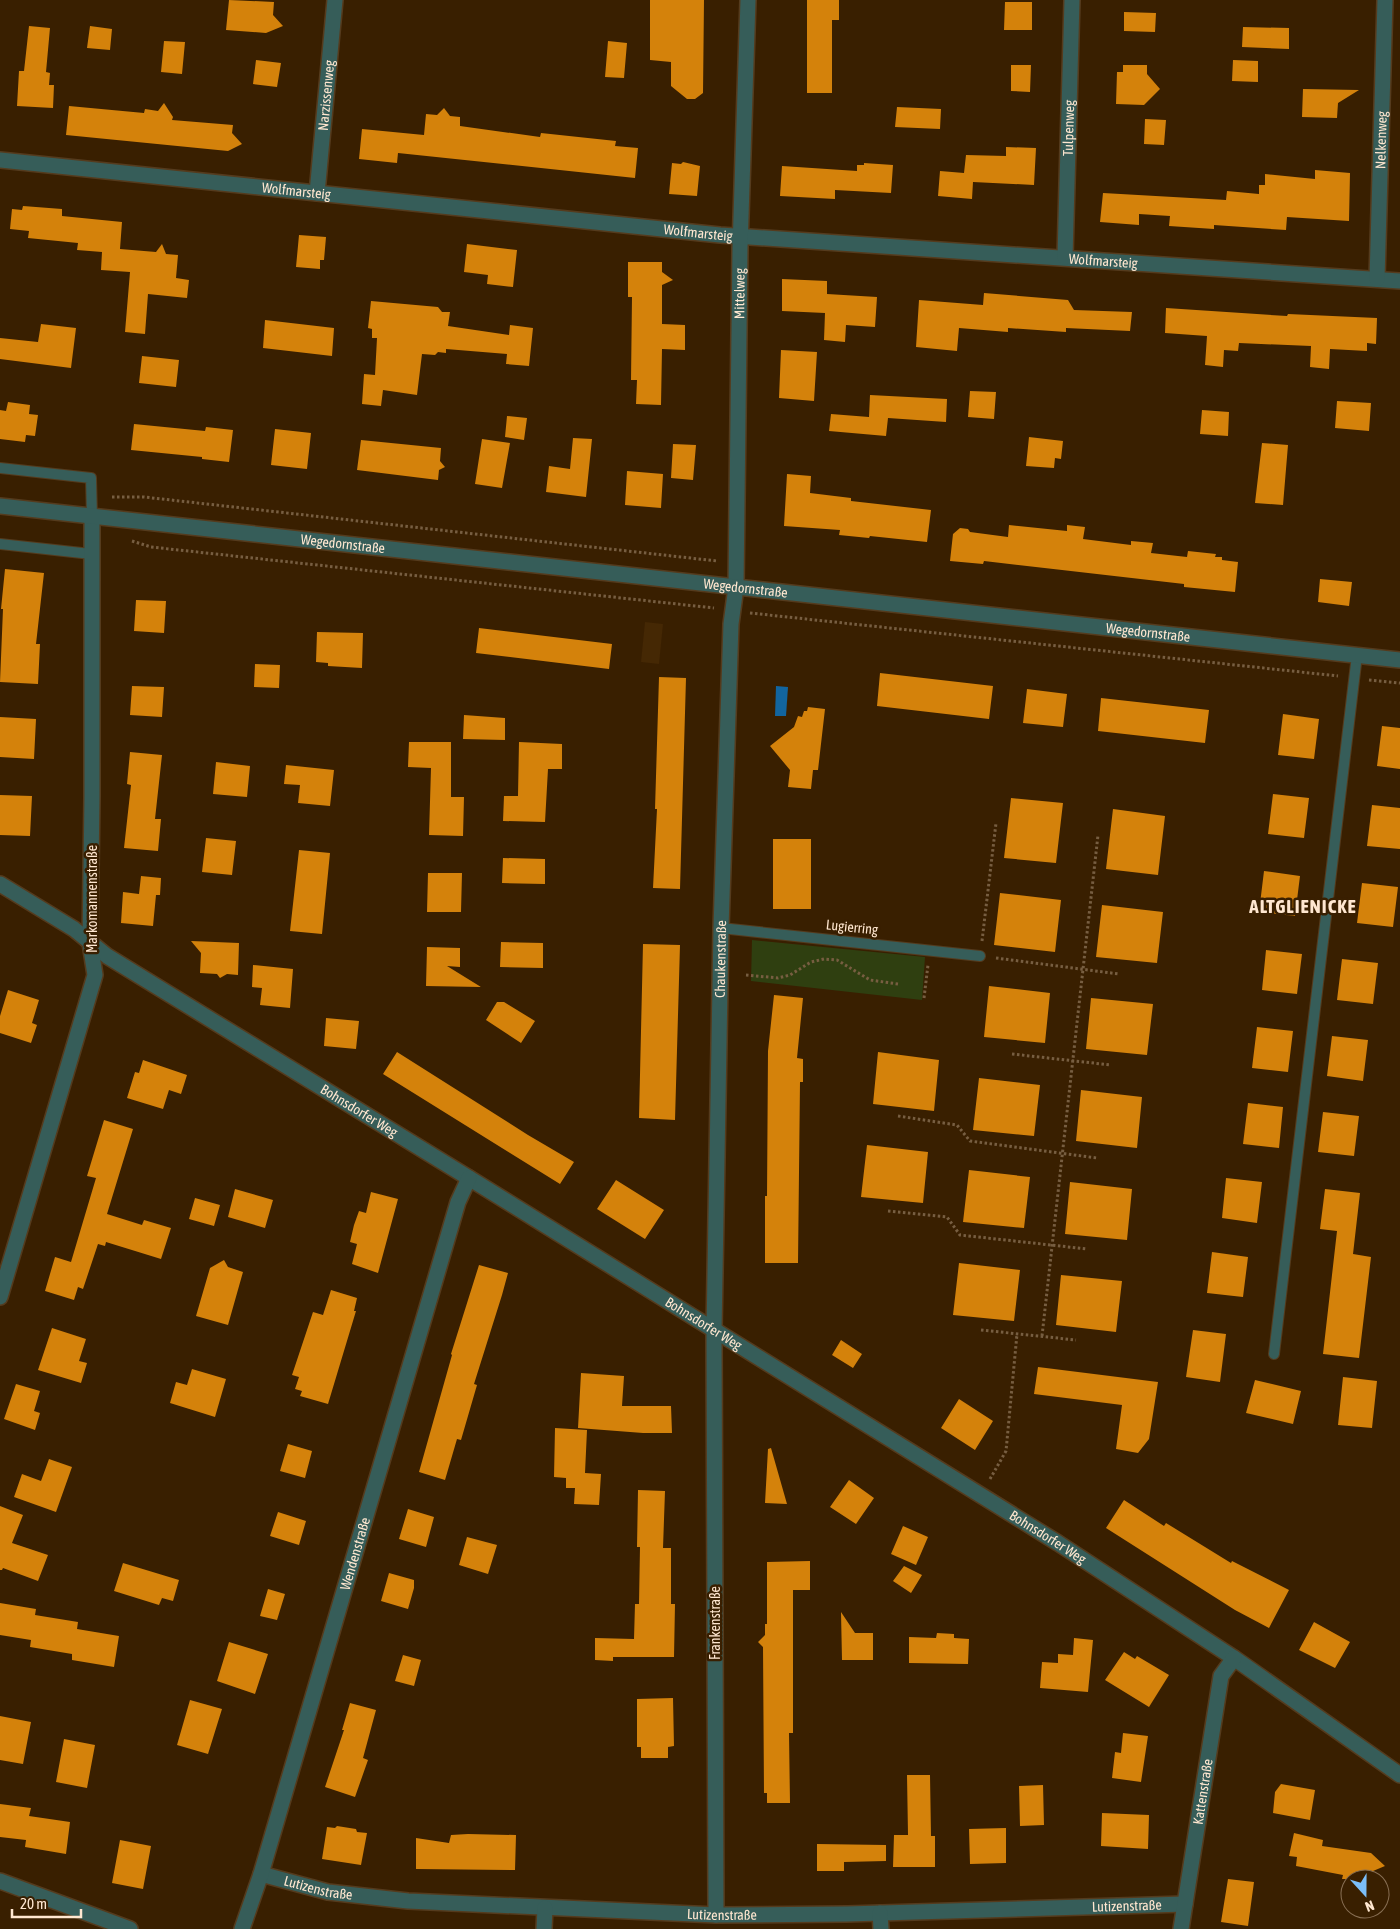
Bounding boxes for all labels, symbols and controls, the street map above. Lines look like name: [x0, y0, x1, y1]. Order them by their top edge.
street label: Narzissenweg: [315, 59, 337, 131]
street label: Tulpenweg: [1060, 100, 1077, 156]
street label: Nelkenweg: [1372, 111, 1390, 169]
street label: Wolfmarsteig: [261, 179, 332, 202]
street label: Wolfmarsteig: [663, 221, 733, 244]
street label: Wolfmarsteig: [1068, 251, 1138, 271]
street label: Mittelweg: [731, 268, 748, 319]
street label: Wegedornstraße: [300, 531, 386, 556]
street label: Wegedornstraße: [703, 575, 788, 601]
street label: Wegedornstraße: [1105, 620, 1191, 645]
street label: Markomannenstraße: [84, 845, 100, 953]
district label: ALTGLIENICKE: [1248, 895, 1357, 917]
street label: Lugierring: [825, 916, 879, 938]
street label: Chaukenstraße: [712, 920, 729, 998]
street label: Bohnsdorfer Weg: [318, 1081, 401, 1140]
street label: Bohnsdorfer Weg: [662, 1294, 745, 1353]
street label: Bohnsdorfer Weg: [1007, 1507, 1089, 1567]
street label: Wendenstraße: [337, 1515, 373, 1592]
street label: Frankenstraße: [707, 1586, 723, 1660]
street label: Kattenstraße: [1190, 1758, 1216, 1826]
north arrow: [1340, 1869, 1390, 1919]
street label: Lutizenstraße: [282, 1873, 353, 1903]
scale bar: [12, 1886, 81, 1918]
text: 20 m: [20, 1895, 47, 1912]
street label: Lutizenstraße: [1092, 1897, 1162, 1915]
text: N: [1363, 1897, 1376, 1915]
street label: Lutizenstraße: [687, 1906, 757, 1923]

